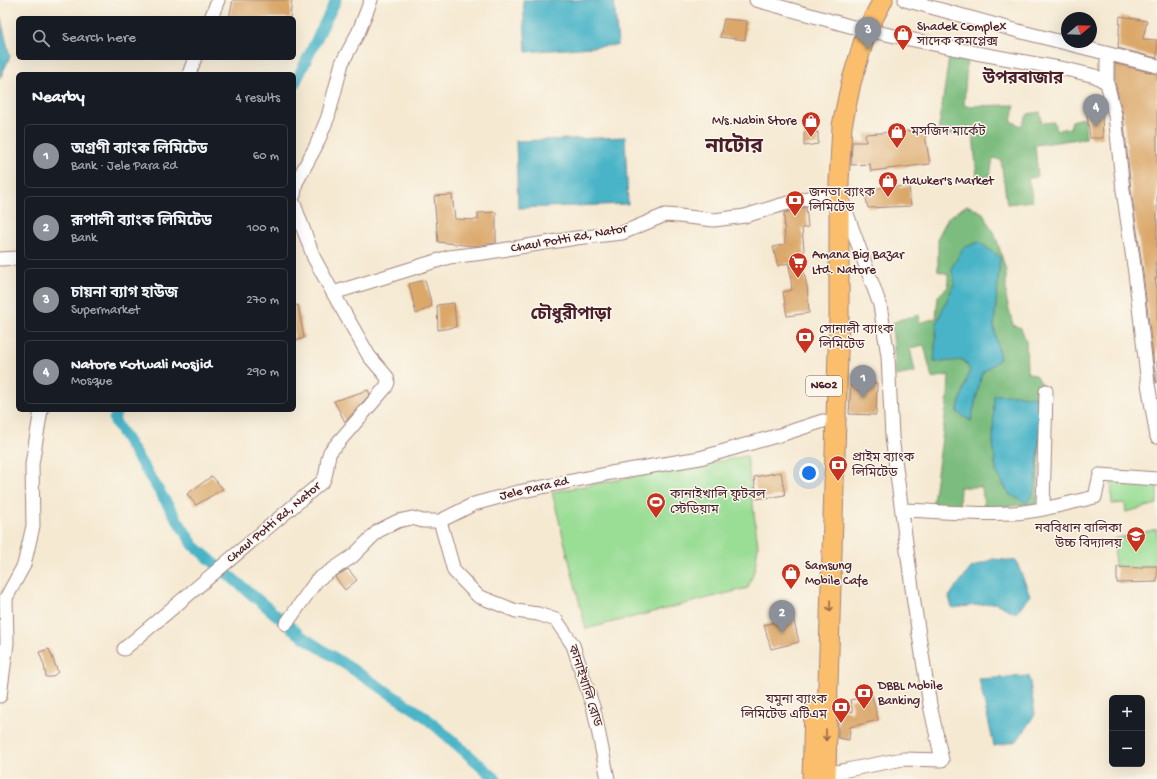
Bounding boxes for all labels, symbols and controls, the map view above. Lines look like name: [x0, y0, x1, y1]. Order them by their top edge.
north arrow: [1061, 12, 1097, 48]
search box: [16, 16, 296, 60]
pin: 3: [855, 17, 881, 50]
place label: Shadek Complex সাদেক কমপ্লেক্স: [916, 20, 1006, 50]
shop icon: Shadek Complex সাদেক কমপ্লেক্স: [892, 23, 914, 51]
icon: search: [30, 27, 52, 49]
text: Search here: [62, 29, 136, 47]
district label: উপরবাজার: [982, 67, 1064, 90]
text: Nearby: [32, 88, 85, 108]
text: 4 results: [236, 91, 280, 106]
pin: 4: [1083, 94, 1109, 127]
shop icon: M/s.Nabin Store: [800, 110, 822, 138]
place label: M/s.Nabin Store: [712, 114, 797, 129]
shop icon: মসজিদ মার্কেট: [886, 121, 908, 149]
place label: মসজিদ মার্কেট: [910, 123, 987, 140]
district label: নাটোর: [704, 133, 763, 161]
text: অগ্রণী ব্যাংক লিমিটেড: [71, 141, 208, 159]
text: 1: [43, 149, 49, 164]
text: 60 m: [253, 149, 279, 164]
text: Bank · Jele Para Rd: [71, 159, 177, 174]
shop icon: Hawker's Market: [877, 170, 899, 198]
place label: Hawker's Market: [902, 174, 995, 189]
place label: জনতা ব্যাংক লিমিটেড: [808, 186, 875, 216]
bank icon: জনতা ব্যাংক লিমিটেড: [784, 189, 806, 217]
text: রূপালী ব্যাংক লিমিটেড: [71, 213, 212, 231]
text: 2: [43, 221, 49, 236]
text: 100 m: [247, 221, 279, 236]
street label: Chaul Potti Rd, Nator: [510, 221, 630, 257]
text: Bank: [71, 231, 97, 246]
place label: Amana Big Bazar Ltd. Natore: [812, 248, 905, 278]
supermarket icon: Amana Big Bazar Ltd. Natore: [787, 251, 809, 279]
text: চায়না ব্যাগ হাউজ: [71, 285, 178, 303]
text: 3: [43, 293, 49, 308]
text: 270 m: [246, 293, 279, 308]
text: Supermarket: [71, 303, 140, 318]
district label: চৌধুরীপাড়া: [531, 303, 612, 326]
place label: সোনালী ব্যাংক লিমিটেড: [818, 321, 894, 353]
bank icon: সোনালী ব্যাংক লিমিটেড: [794, 326, 816, 354]
text: Natore Kotwali Mosjid: [71, 356, 212, 374]
text: 4: [43, 365, 49, 380]
text: 290 m: [246, 365, 279, 380]
pin: 1: [850, 365, 876, 398]
text: Mosque: [71, 374, 112, 389]
road number: N602: [806, 376, 842, 396]
place label: প্রাইম ব্যাংক লিমিটেড: [851, 449, 915, 481]
bank icon: প্রাইম ব্যাংক লিমিটেড: [827, 454, 849, 482]
your location: [799, 463, 819, 483]
street label: Jele Para Rd: [498, 474, 571, 504]
street label: Chaul Potti Rd, Nator: [224, 479, 325, 567]
place label: কানাইখালি ফুটবল স্টেডিয়াম: [669, 486, 766, 518]
sports icon: কানাইখালি ফুটবল স্টেডিয়াম: [645, 491, 667, 519]
place label: নববিধান বালিকা উচ্চ বিদ্যালয়: [1034, 520, 1123, 552]
school or university icon: নববিধান বালিকা উচ্চ বিদ্যালয়: [1125, 525, 1147, 553]
place label: Samsung Mobile Cafe: [805, 559, 868, 589]
shop icon: Samsung Mobile Cafe: [780, 562, 802, 590]
one-way arrow: [826, 599, 834, 612]
pin: 2: [769, 600, 795, 633]
street label: কানাইখালি রোড: [563, 641, 606, 730]
place label: DBBL Mobile Banking: [877, 679, 943, 709]
bank icon: DBBL Mobile Banking: [853, 682, 875, 710]
place label: যমুনা ব্যাংক লিমিটেড এটিএম: [740, 693, 828, 723]
map controls: [1109, 695, 1145, 767]
button: +: [1109, 695, 1145, 731]
bank icon: যমুনা ব্যাংক লিমিটেড এটিএম: [830, 696, 852, 724]
one-way arrow: [823, 728, 830, 741]
button: −: [1109, 731, 1145, 767]

